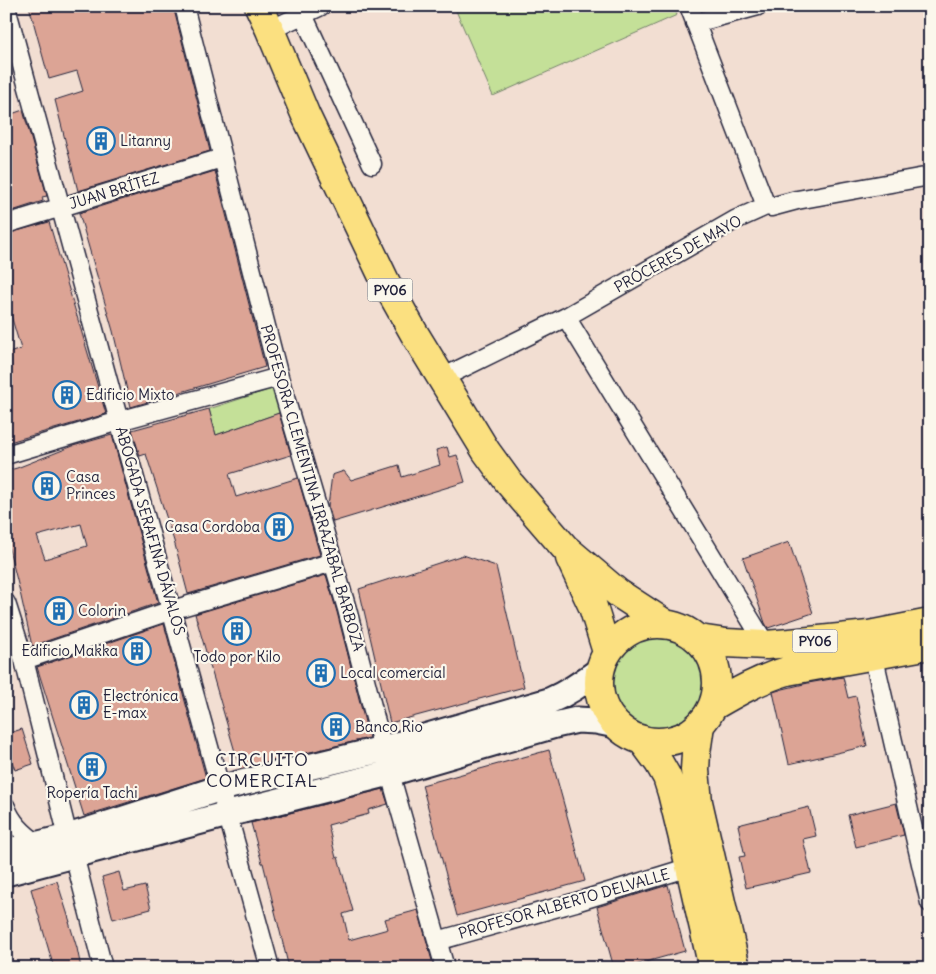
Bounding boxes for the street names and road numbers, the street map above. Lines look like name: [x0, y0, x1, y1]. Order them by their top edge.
street label: JUAN BRÍTEZ: [67, 168, 161, 213]
street label: PRÓCERES DE MAYO: [610, 210, 745, 296]
road number: PY06: [368, 278, 412, 302]
street label: PROFESORA CLEMENTINA IRRAZABAL BARBOZA: [257, 322, 368, 654]
street label: ABOGADA SERAFINA DÁVALOS: [112, 424, 189, 637]
road number: PY06: [792, 630, 838, 652]
street label: PROFESOR ALBERTO DELVALLE: [456, 864, 672, 943]

